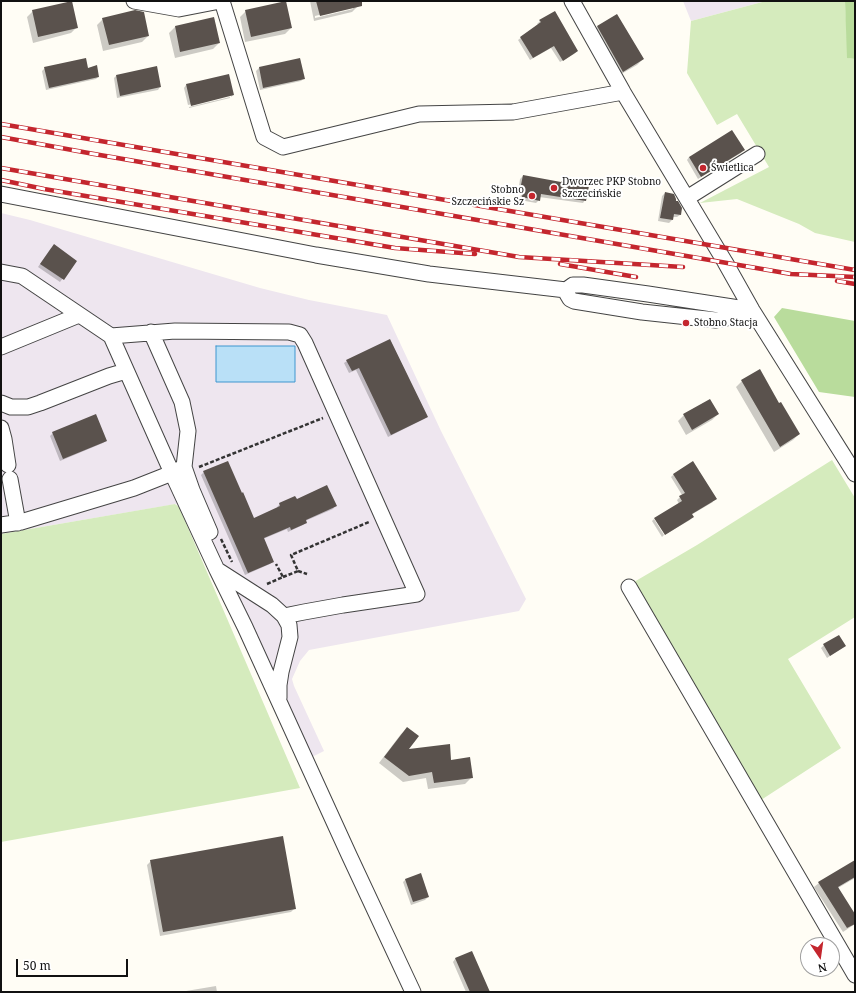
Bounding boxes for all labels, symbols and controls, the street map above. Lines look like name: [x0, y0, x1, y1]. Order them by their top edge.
place label: Świetlica: [711, 162, 754, 174]
marker: Świetlica: [698, 163, 708, 173]
place label: Dworzec PKP Stobno Szczecińskie: [562, 176, 661, 200]
marker: Dworzec PKP Stobno Szczecińskie: [549, 183, 559, 193]
place label: Stobno Szczecińskie Sz: [451, 184, 524, 208]
marker: Stobno Szczecińskie Sz: [527, 191, 537, 201]
place label: Stobno Stacja: [694, 317, 758, 329]
marker: Stobno Stacja: [681, 318, 691, 328]
north arrow: [800, 937, 840, 977]
scale bar: [18, 951, 130, 977]
text: 50 m: [23, 957, 51, 974]
text: N: [817, 960, 829, 976]

